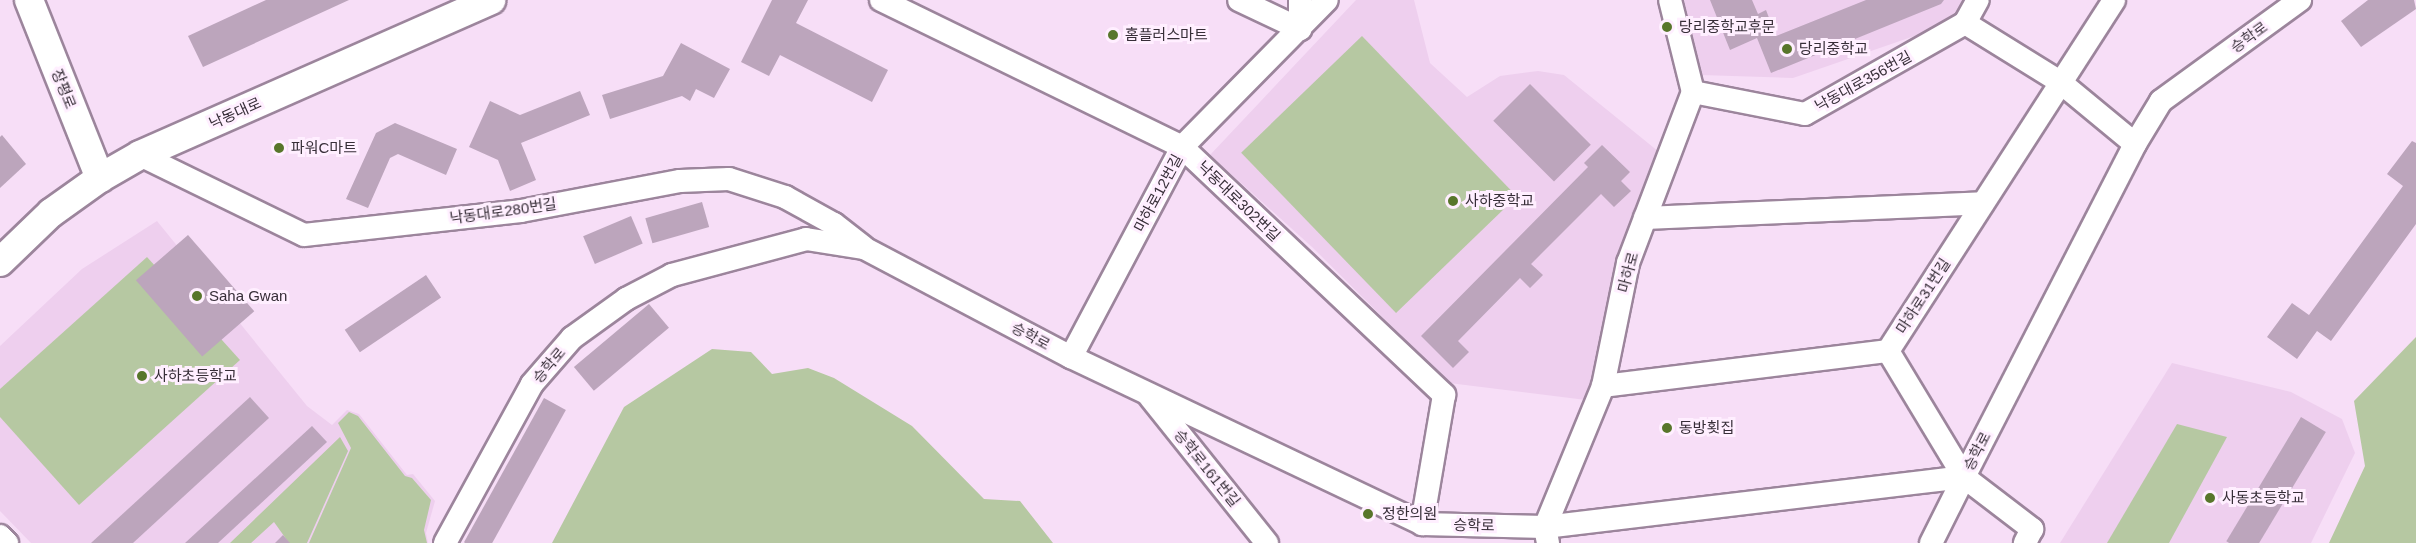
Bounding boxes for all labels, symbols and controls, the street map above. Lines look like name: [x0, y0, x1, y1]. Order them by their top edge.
place label: 당리중학교후문: [1679, 18, 1776, 36]
street label: 승학로: [2227, 18, 2271, 56]
marker: 당리중학교후문: [1660, 20, 1674, 34]
place label: 홈플러스마트: [1125, 26, 1208, 44]
marker: 홈플러스마트: [1106, 28, 1120, 42]
place label: 당리중학교: [1799, 40, 1868, 58]
marker: 당리중학교: [1780, 42, 1794, 56]
street label: 낙동대로356번길: [1811, 47, 1915, 115]
street label: 장평로: [48, 66, 80, 112]
street label: 낙동대로: [206, 94, 264, 132]
place label: 파워C마트: [291, 139, 357, 157]
marker: 파워C마트: [272, 141, 286, 155]
street label: 마하로12번길: [1130, 151, 1186, 235]
street label: 낙동대로302번길: [1194, 157, 1284, 245]
place label: 사하중학교: [1465, 192, 1534, 210]
marker: 사하중학교: [1446, 194, 1460, 208]
street label: 낙동대로280번길: [448, 195, 558, 227]
street label: 마하로: [1614, 250, 1642, 294]
street label: 마하로31번길: [1892, 255, 1954, 337]
place label: Saha Gwan: [209, 287, 287, 305]
marker: Saha Gwan: [190, 289, 204, 303]
street label: 승학로: [1008, 318, 1054, 354]
street label: 승학로: [529, 343, 569, 387]
place label: 사하초등학교: [154, 367, 237, 385]
marker: 사하초등학교: [135, 369, 149, 383]
place label: 동방횟집: [1679, 419, 1734, 437]
marker: 동방횟집: [1660, 421, 1674, 435]
street label: 승학로161번길: [1170, 426, 1244, 510]
street label: 승학로: [1960, 428, 1994, 474]
place label: 사동초등학교: [2222, 489, 2305, 507]
marker: 사동초등학교: [2203, 491, 2217, 505]
marker: 정한의원: [1359, 505, 1377, 523]
place label: 정한의원: [1382, 505, 1437, 523]
street label: 승학로: [1453, 516, 1495, 534]

